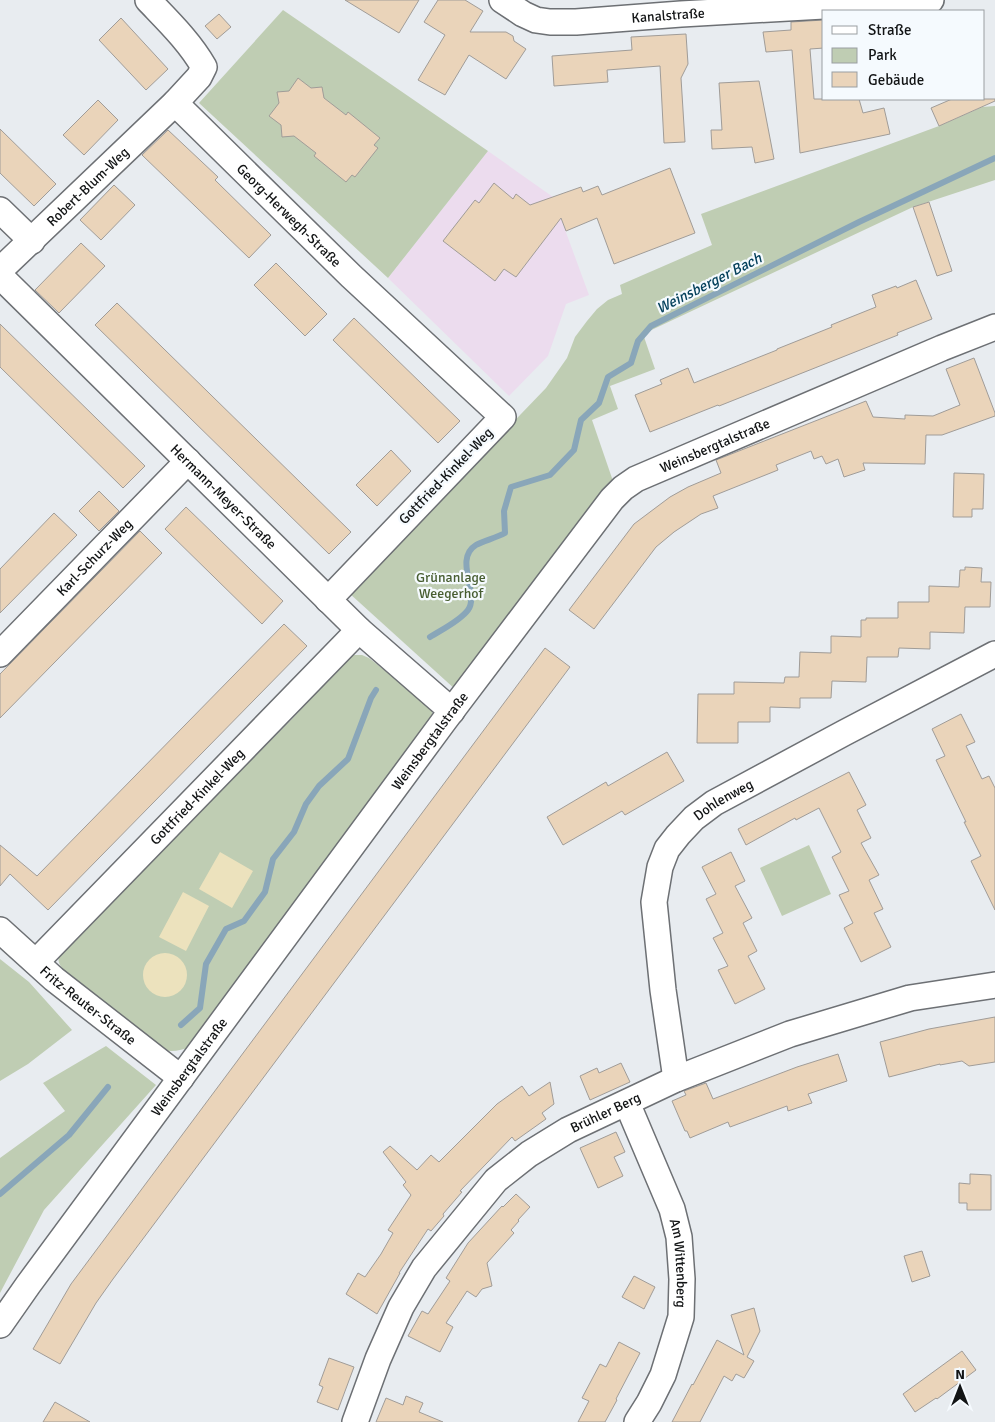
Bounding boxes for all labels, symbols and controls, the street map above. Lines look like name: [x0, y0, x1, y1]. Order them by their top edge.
street label: Kanalstraße: [631, 4, 705, 26]
legend: [822, 10, 985, 100]
text: Straße: [868, 21, 912, 39]
text: Park: [868, 46, 897, 64]
text: Gebäude: [868, 71, 924, 89]
street label: Robert-Blum-Weg: [43, 143, 132, 230]
street label: Georg-Herwegh-Straße: [233, 160, 345, 270]
water label: Weinsberger Bach: [654, 248, 765, 317]
street label: Weinsbergtalstraße: [657, 414, 772, 476]
street label: Gottfried-Kinkel-Weg: [395, 424, 497, 528]
street label: Hermann-Meyer-Straße: [167, 440, 280, 553]
street label: Karl-Schurz-Weg: [53, 515, 136, 599]
park label: Grünanlage Weegerhof: [416, 569, 486, 602]
street label: Weinsbergtalstraße: [388, 689, 471, 793]
street label: Gottfried-Kinkel-Weg: [146, 745, 248, 848]
street label: Dohlenweg: [690, 775, 756, 824]
street label: Fritz-Reuter-Straße: [37, 962, 140, 1048]
street label: Weinsbergtalstraße: [147, 1014, 231, 1119]
street label: Brühler Berg: [567, 1088, 643, 1136]
street label: Am Wittenberg: [666, 1217, 691, 1308]
north arrow: [935, 1362, 985, 1412]
text: N: [955, 1366, 965, 1383]

